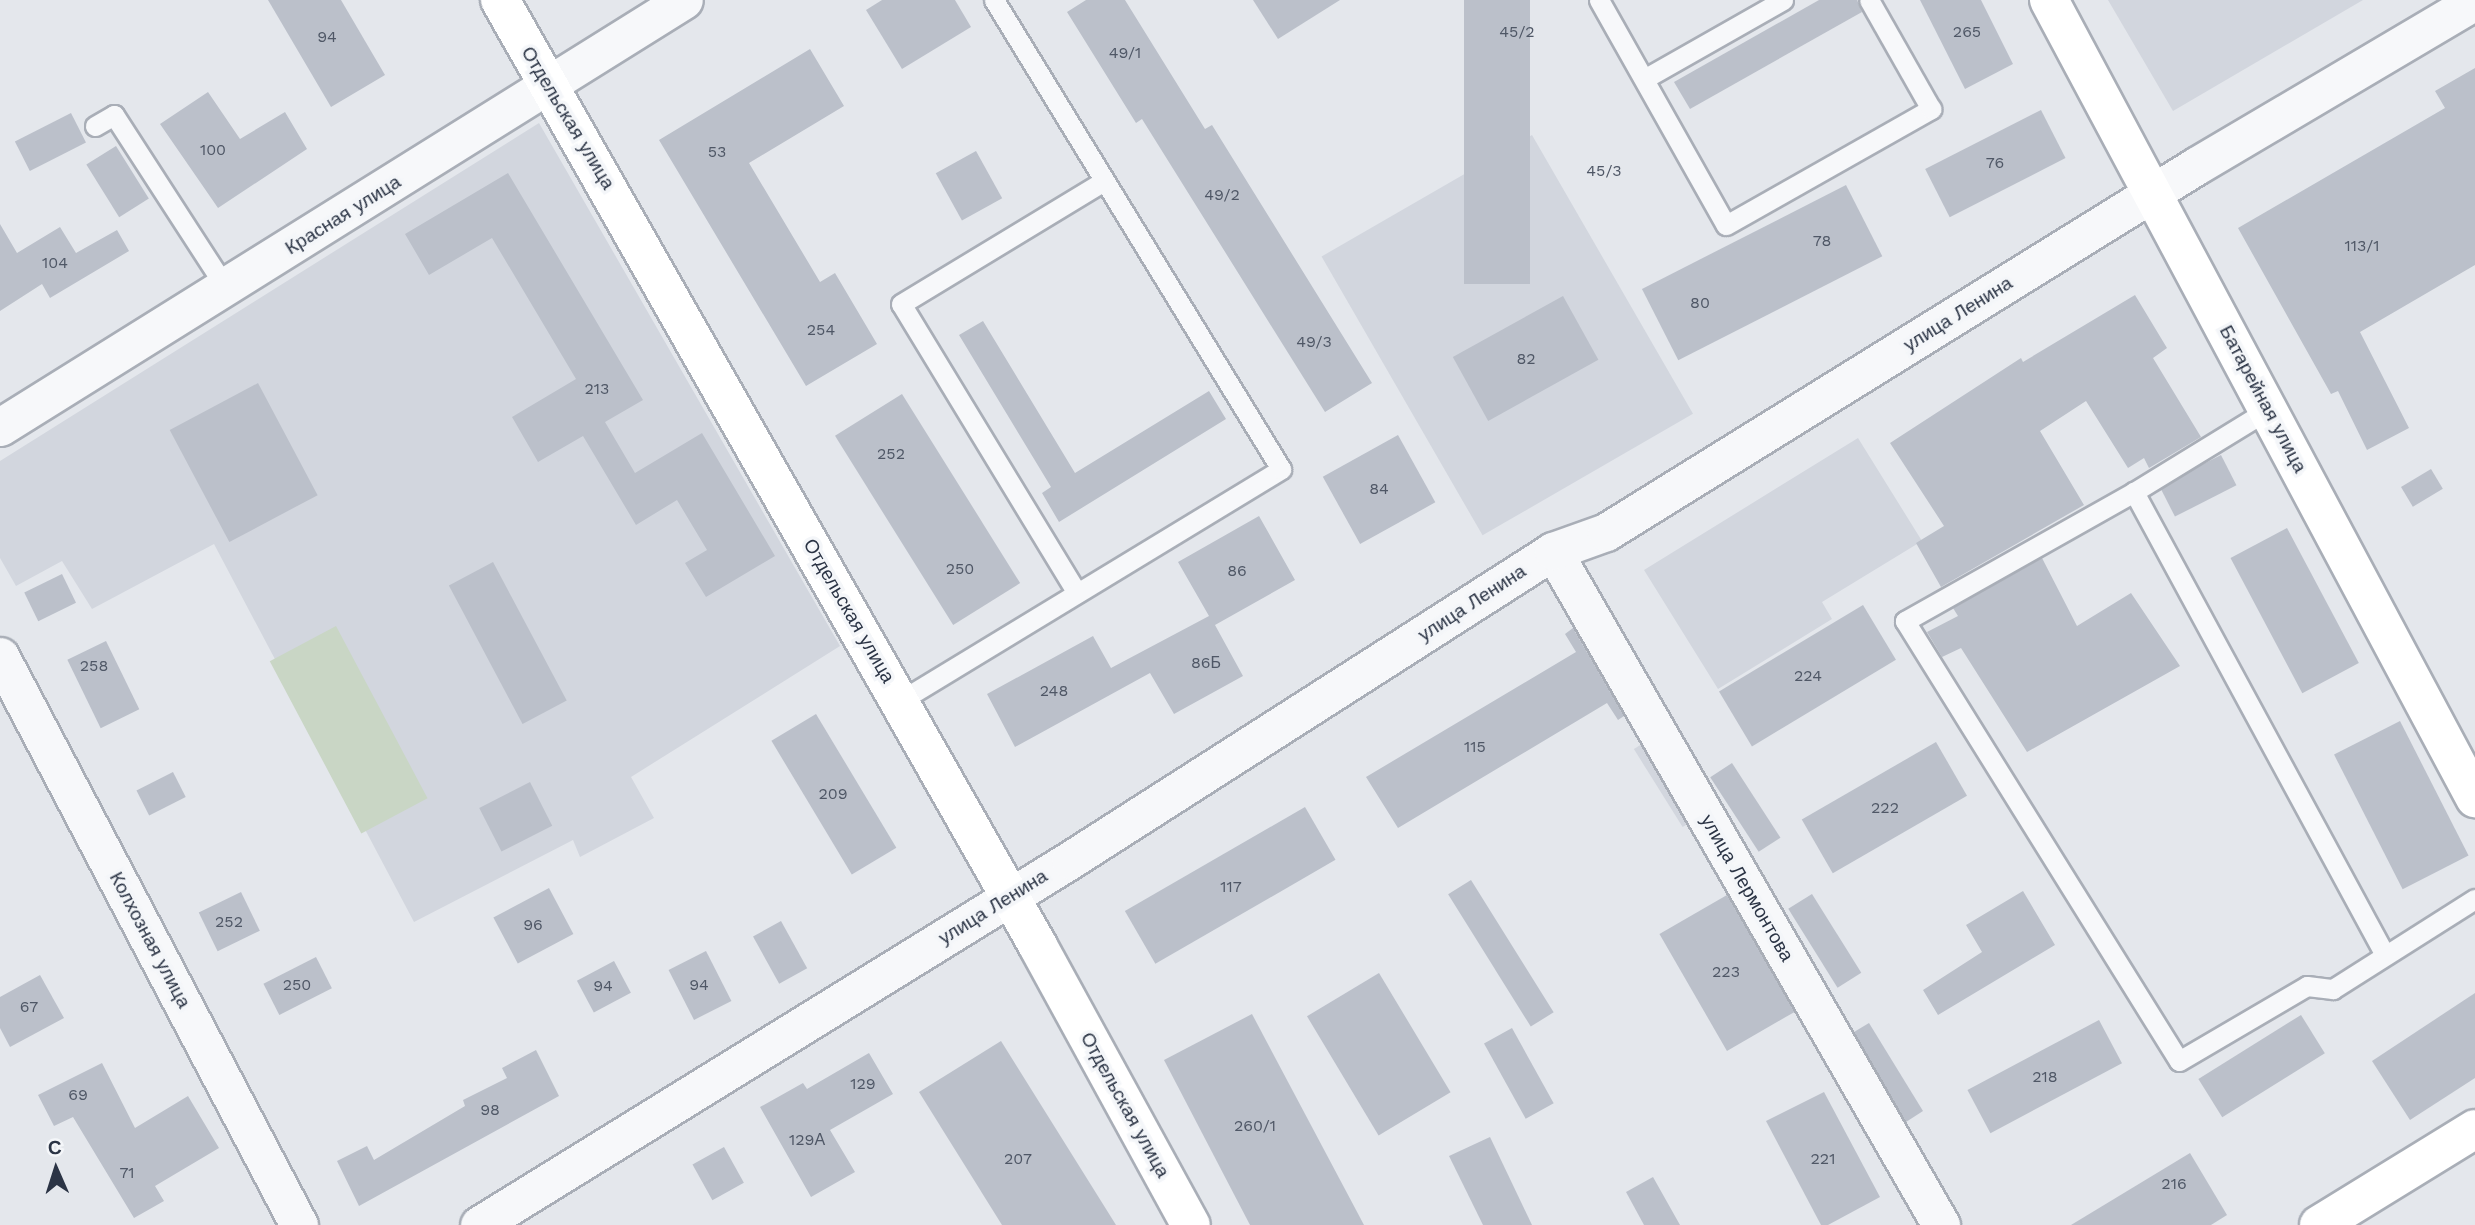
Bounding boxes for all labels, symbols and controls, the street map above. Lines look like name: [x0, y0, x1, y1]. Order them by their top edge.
house number: 45/2: [1499, 22, 1535, 42]
house number: 265: [1953, 22, 1981, 42]
house number: 94: [317, 27, 337, 47]
street label: Отдельская улица: [516, 42, 620, 194]
house number: 49/1: [1109, 43, 1141, 63]
house number: 100: [200, 140, 226, 160]
house number: 53: [708, 142, 726, 162]
house number: 76: [1986, 153, 2004, 173]
house number: 45/3: [1586, 161, 1622, 181]
street label: Красная улица: [281, 170, 405, 260]
house number: 49/2: [1204, 185, 1240, 205]
house number: 78: [1813, 231, 1831, 251]
house number: 113/1: [2344, 236, 2380, 256]
house number: 104: [42, 253, 68, 273]
street label: улица Ленина: [1899, 272, 2017, 356]
house number: 80: [1690, 293, 1710, 313]
house number: 254: [807, 320, 835, 340]
street label: Батарейная улица: [2215, 321, 2311, 477]
house number: 49/3: [1296, 332, 1332, 352]
house number: 82: [1516, 349, 1536, 369]
house number: 213: [585, 379, 609, 399]
house number: 252: [877, 444, 905, 464]
house number: 84: [1369, 479, 1389, 499]
street label: Отдельская улица: [798, 535, 900, 687]
house number: 250: [946, 559, 974, 579]
street label: улица Ленина: [1414, 560, 1530, 646]
house number: 86: [1227, 561, 1247, 581]
house number: 86Б: [1191, 653, 1221, 673]
house number: 258: [80, 656, 108, 676]
house number: 224: [1794, 666, 1822, 686]
house number: 248: [1040, 681, 1068, 701]
house number: 115: [1464, 737, 1486, 757]
house number: 209: [818, 784, 848, 804]
house number: 222: [1871, 798, 1899, 818]
street label: улица Лермонтова: [1696, 810, 1798, 966]
street label: улица Ленина: [934, 865, 1052, 949]
street label: Колхозная улица: [105, 868, 195, 1012]
house number: 117: [1220, 877, 1242, 897]
house number: 252: [215, 912, 243, 932]
house number: 96: [523, 915, 543, 935]
house number: 223: [1712, 962, 1740, 982]
house number: 250: [283, 975, 311, 995]
house number: 94: [689, 975, 709, 995]
house number: 94: [593, 976, 613, 996]
house number: 67: [20, 997, 38, 1017]
street label: Отдельская улица: [1076, 1028, 1174, 1182]
house number: 218: [2032, 1067, 2058, 1087]
house number: 129: [850, 1074, 876, 1094]
house number: 69: [68, 1085, 88, 1105]
house number: 98: [480, 1100, 500, 1120]
house number: 260/1: [1234, 1116, 1276, 1136]
house number: 129А: [789, 1130, 825, 1150]
north arrow: [21, 1134, 91, 1204]
text: С: [47, 1136, 62, 1159]
house number: 207: [1004, 1149, 1032, 1169]
house number: 221: [1811, 1149, 1835, 1169]
house number: 71: [119, 1163, 135, 1183]
house number: 216: [2161, 1174, 2187, 1194]

